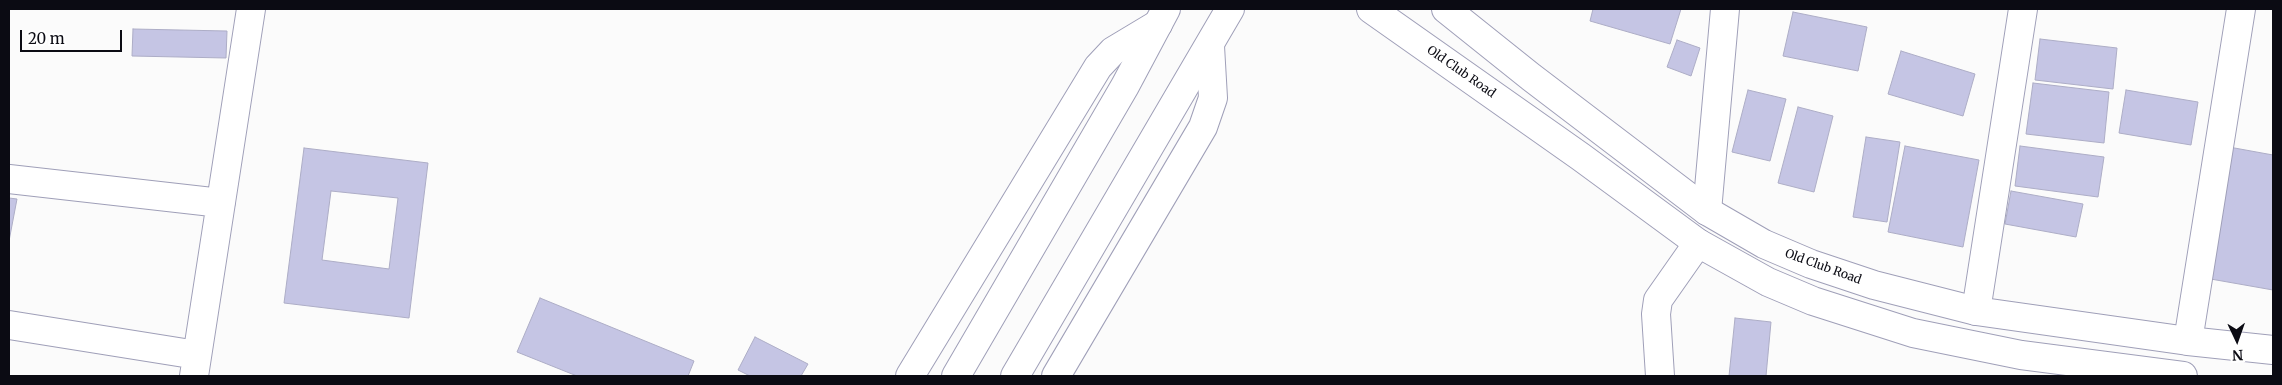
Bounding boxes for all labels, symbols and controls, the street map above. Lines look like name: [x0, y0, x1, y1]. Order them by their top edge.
scale bar: [22, 20, 125, 52]
text: 20 m: [28, 29, 65, 48]
street label: Old Club Road: [1424, 43, 1498, 101]
street label: Old Club Road: [1783, 247, 1863, 287]
north arrow: [2212, 315, 2262, 365]
text: N: [2232, 346, 2244, 364]

